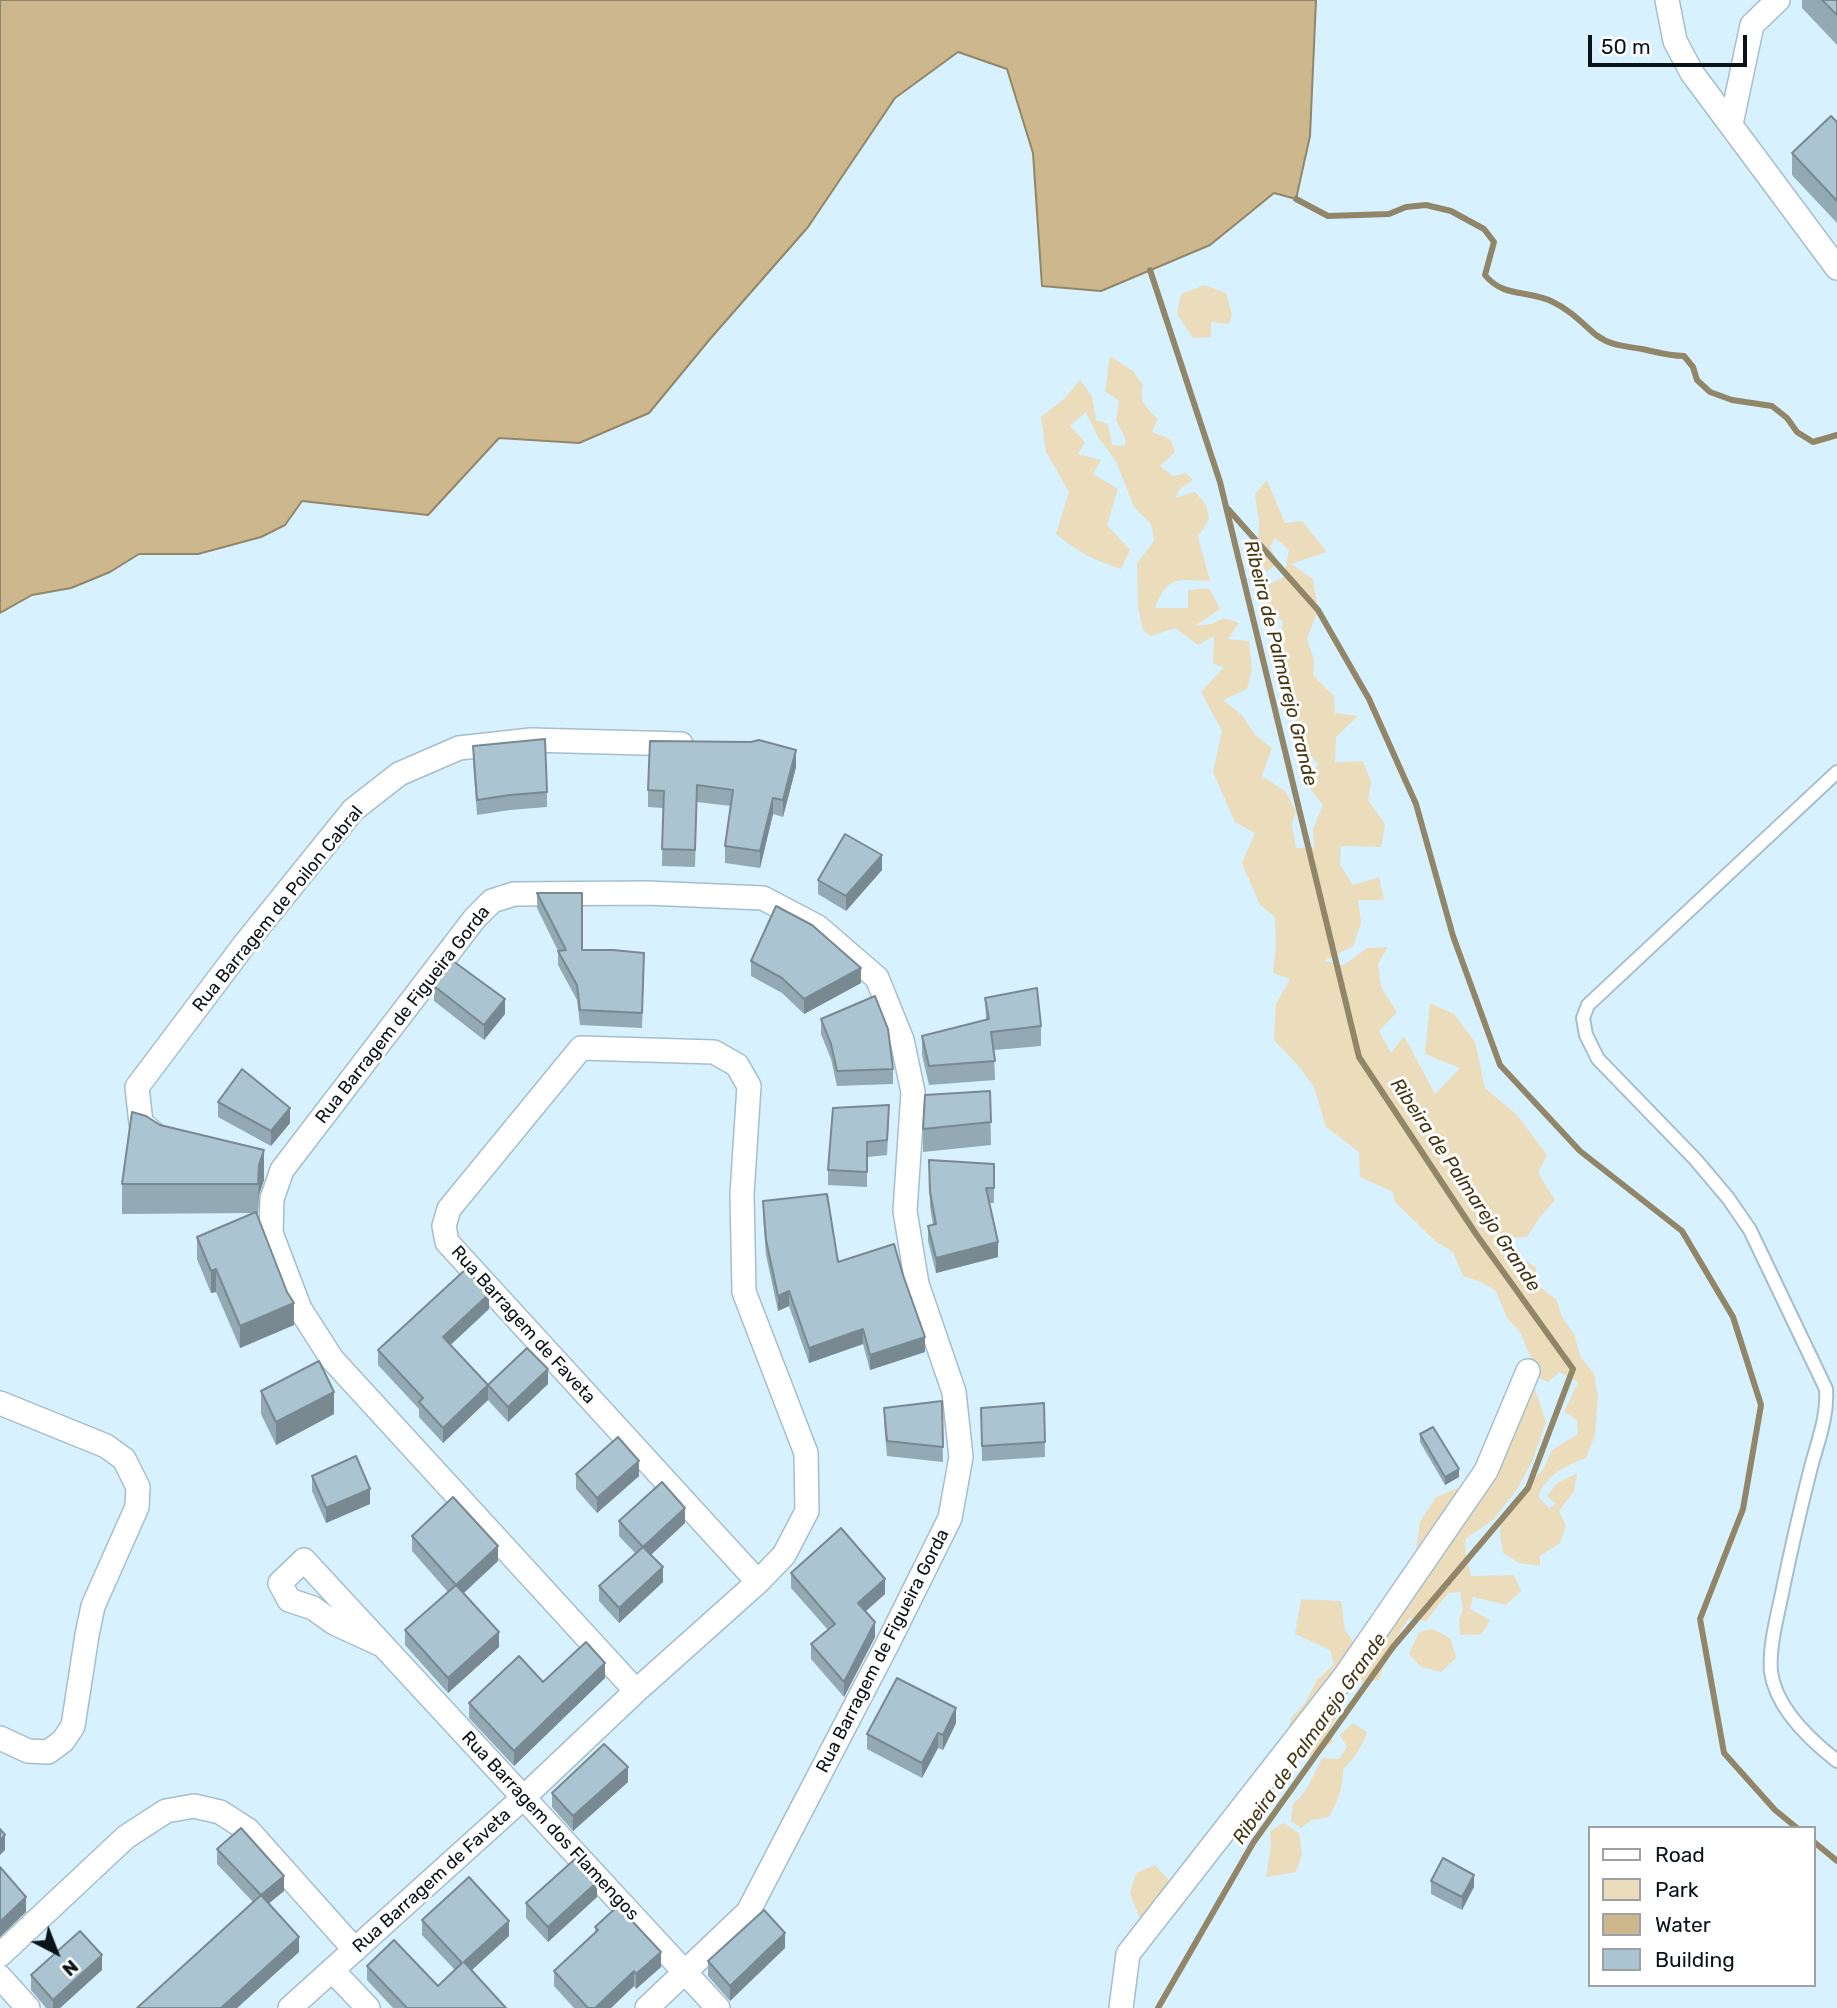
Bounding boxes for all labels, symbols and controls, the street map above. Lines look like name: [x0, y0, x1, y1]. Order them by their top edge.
scale bar: [1592, 21, 1751, 65]
text: 50 m: [1601, 34, 1651, 59]
water label: Ribeira de Palmarejo Grande: [1238, 538, 1322, 788]
street label: Rua Barragem de Poilon Cabral: [188, 802, 368, 1016]
street label: Rua Barragem de Figueira Gorda: [311, 902, 495, 1128]
water label: Ribeira de Palmarejo Grande: [1385, 1074, 1545, 1296]
street label: Rua Barragem de Faveta: [446, 1242, 600, 1408]
street label: Rua Barragem de Figueira Gorda: [812, 1526, 954, 1776]
water label: Ribeira de Palmarejo Grande: [1228, 1629, 1392, 1849]
street label: Rua Barragem dos Flamengos: [457, 1727, 643, 1925]
street label: Rua Barragem de Faveta: [349, 1804, 515, 1958]
legend: [1588, 1826, 1816, 1987]
text: Road: [1655, 1842, 1705, 1867]
text: Park: [1655, 1877, 1699, 1902]
text: Water: [1655, 1912, 1711, 1937]
north arrow: [21, 1917, 91, 1987]
text: Building: [1655, 1947, 1735, 1972]
text: N: [58, 1955, 83, 1981]

